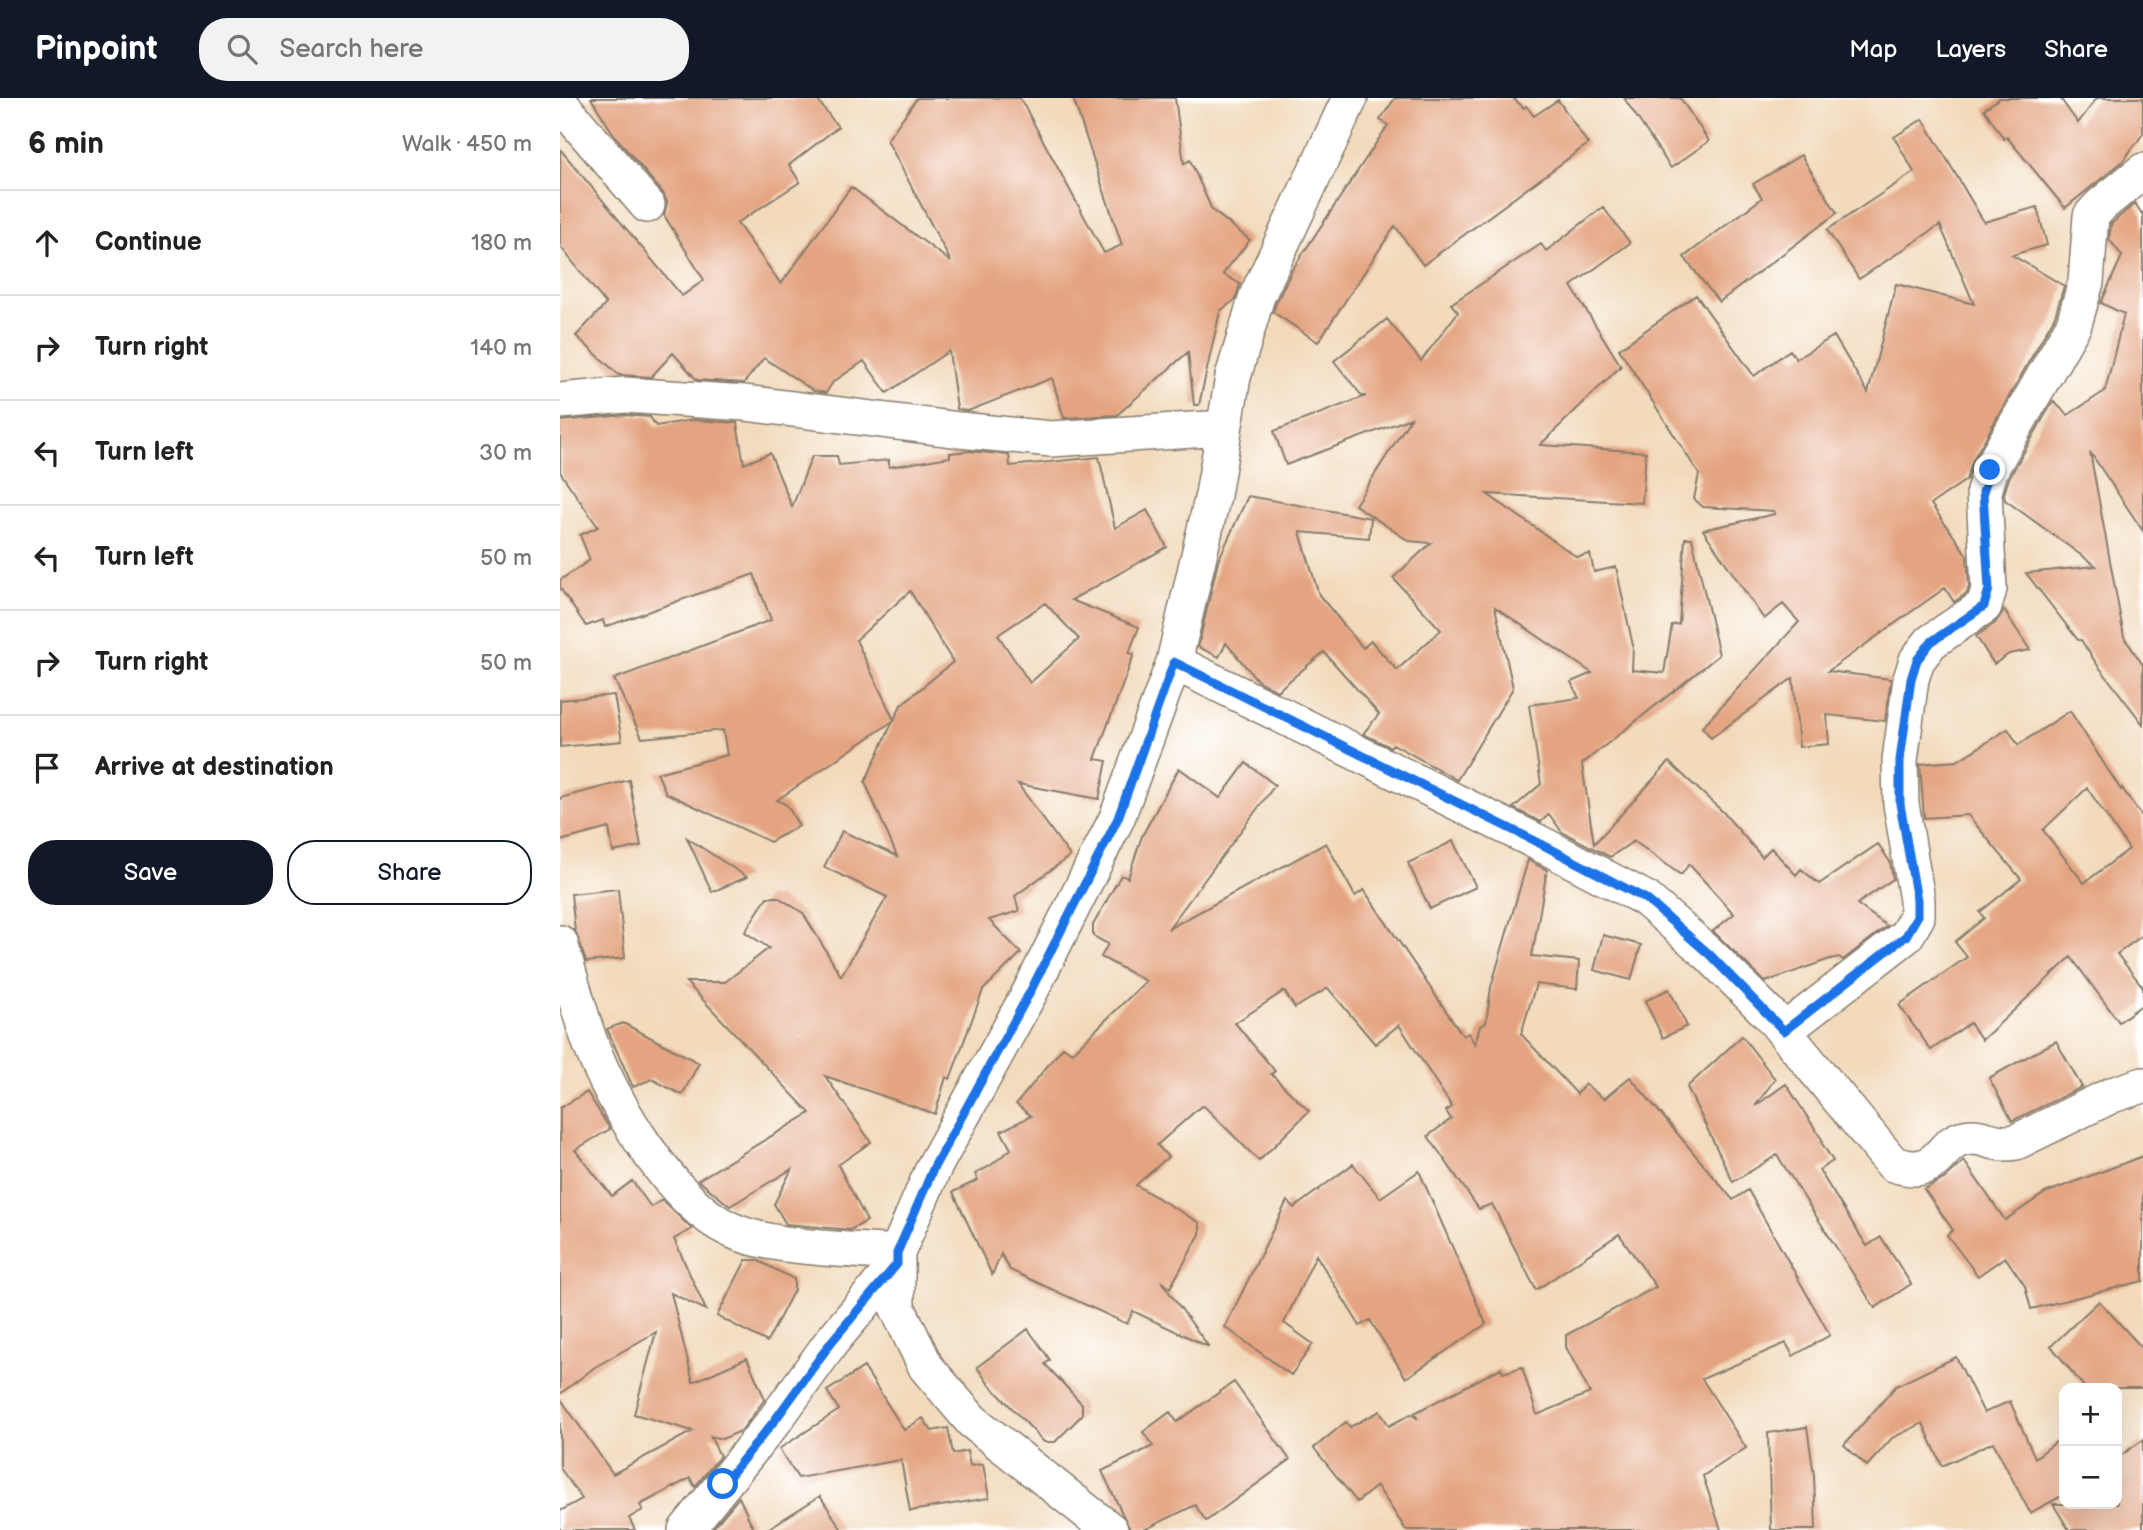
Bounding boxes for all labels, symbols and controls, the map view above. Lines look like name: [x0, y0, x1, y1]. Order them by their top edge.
search box: [199, 18, 689, 81]
text: Pinpoint: [35, 29, 157, 69]
icon: search: [223, 30, 261, 68]
text: Search here: [279, 34, 423, 65]
text: Map: [1849, 35, 1897, 64]
text: Layers: [1935, 35, 2006, 64]
text: Share: [2044, 35, 2108, 64]
text: 6 min: [28, 126, 104, 162]
text: Walk · 450 m: [402, 130, 532, 158]
icon: ahead: [28, 224, 66, 262]
text: Continue: [95, 227, 202, 258]
text: 180 m: [471, 229, 532, 257]
icon: right: [28, 329, 66, 367]
text: Turn right: [95, 332, 208, 363]
text: 140 m: [470, 334, 532, 362]
icon: left: [28, 434, 66, 472]
text: Turn left: [95, 437, 194, 468]
text: 30 m: [479, 439, 532, 467]
route end: [1974, 454, 2005, 485]
icon: left: [28, 539, 66, 577]
text: Turn left: [95, 542, 194, 573]
text: 50 m: [480, 544, 532, 572]
icon: right: [28, 644, 66, 682]
text: Turn right: [95, 647, 208, 678]
text: 50 m: [480, 649, 532, 677]
icon: arrive: [28, 749, 66, 787]
text: Arrive at destination: [95, 752, 334, 783]
button: Save: [28, 840, 273, 905]
button: Share: [287, 840, 532, 905]
map controls: [2059, 1383, 2122, 1509]
button: +: [2059, 1383, 2122, 1446]
button: −: [2059, 1446, 2122, 1509]
route start: [707, 1468, 738, 1499]

